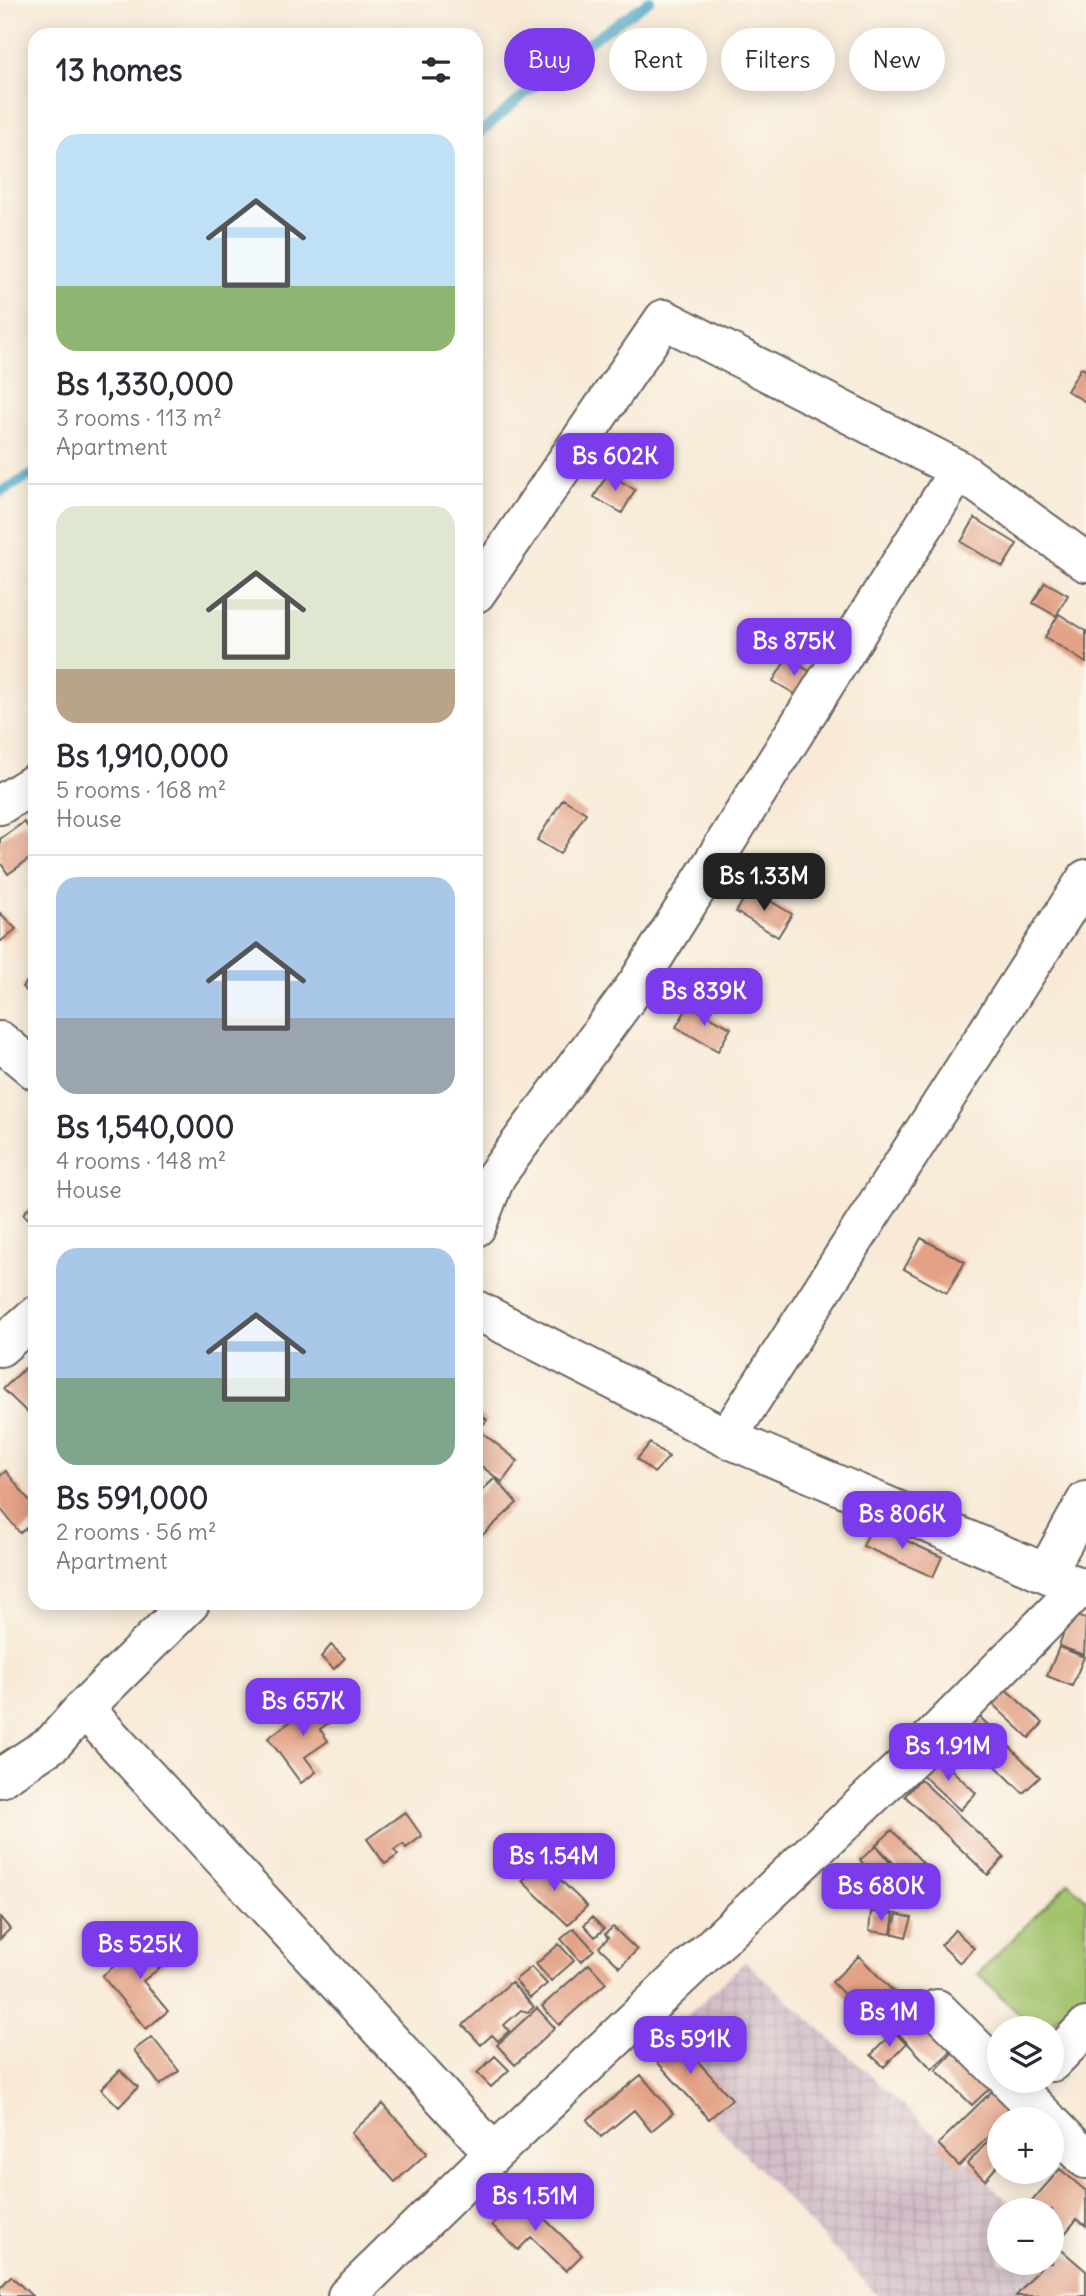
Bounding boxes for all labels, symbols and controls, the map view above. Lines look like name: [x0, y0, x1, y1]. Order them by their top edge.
chip: Buy: [504, 28, 595, 91]
chip: Rent: [609, 28, 707, 91]
chip: Filters: [721, 28, 835, 91]
chip: New: [849, 28, 945, 91]
text: 13 homes: [56, 51, 182, 89]
icon: filters: [417, 51, 455, 89]
icon: home: [193, 180, 319, 306]
text: Bs 1,330,000: [56, 365, 234, 403]
text: 3 rooms · 113 m²: [56, 403, 222, 432]
text: Apartment: [56, 432, 168, 461]
pin: Bs 602K: [550, 434, 680, 493]
text: Bs 602K: [572, 441, 658, 470]
icon: home: [193, 552, 319, 678]
pin: Bs 875K: [729, 618, 859, 678]
text: Bs 875K: [753, 626, 835, 655]
text: Bs 1,910,000: [56, 737, 229, 775]
text: 5 rooms · 168 m²: [56, 775, 226, 804]
text: House: [56, 804, 122, 833]
pin: Bs 1.33M: [692, 853, 836, 913]
text: Bs 1.33M: [719, 861, 809, 890]
icon: home: [193, 923, 319, 1049]
pin: Bs 839K: [639, 968, 769, 1028]
text: Bs 839K: [662, 976, 746, 1005]
text: Bs 1,540,000: [56, 1108, 235, 1146]
text: 4 rooms · 148 m²: [56, 1146, 226, 1175]
text: House: [56, 1175, 122, 1204]
icon: home: [193, 1294, 319, 1420]
text: Bs 591,000: [56, 1479, 208, 1517]
pin: Bs 806K: [837, 1492, 967, 1551]
text: Bs 806K: [859, 1499, 945, 1528]
text: 2 rooms · 56 m²: [56, 1517, 217, 1546]
text: Apartment: [56, 1546, 168, 1575]
pin: Bs 657K: [238, 1678, 368, 1738]
text: Bs 657K: [262, 1686, 344, 1715]
pin: Bs 1.91M: [876, 1724, 1020, 1783]
text: Bs 1.91M: [905, 1731, 991, 1760]
pin: Bs 1.54M: [482, 1834, 626, 1893]
text: Bs 1.54M: [509, 1841, 599, 1870]
pin: Bs 680K: [816, 1864, 946, 1923]
text: Bs 680K: [838, 1871, 924, 1900]
pin: Bs 525K: [75, 1922, 205, 1981]
text: Bs 525K: [98, 1929, 182, 1958]
pin: Bs 1M: [840, 1990, 938, 2049]
text: Bs 1M: [860, 1997, 918, 2026]
pin: Bs 591K: [625, 2016, 755, 2076]
map controls: [987, 2016, 1064, 2275]
button: layers: [987, 2016, 1064, 2093]
text: Bs 591K: [650, 2024, 730, 2053]
button: +: [987, 2107, 1064, 2184]
pin: Bs 1.51M: [463, 2174, 607, 2233]
text: Bs 1.51M: [492, 2181, 578, 2210]
button: −: [987, 2198, 1064, 2275]

